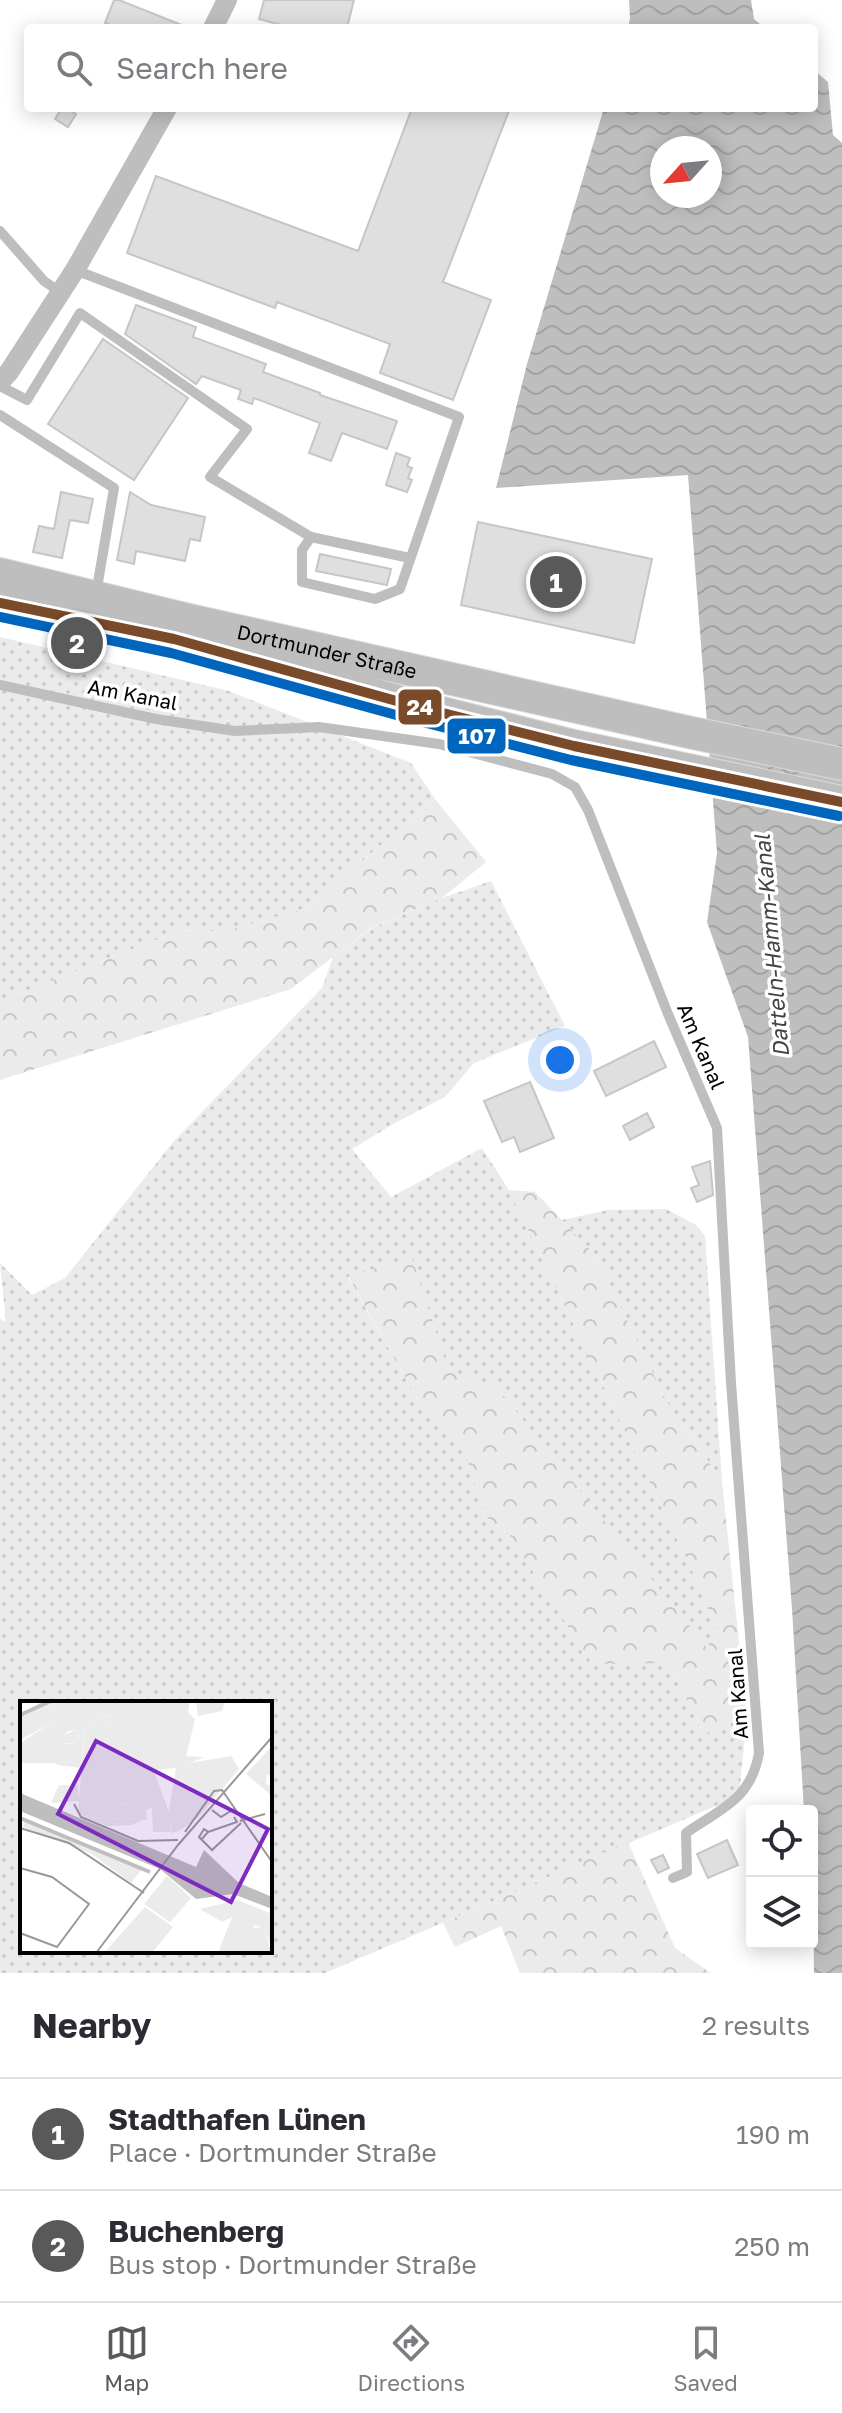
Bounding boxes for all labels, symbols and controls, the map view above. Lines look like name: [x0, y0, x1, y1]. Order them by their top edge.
search box: [24, 24, 818, 112]
icon: search: [52, 46, 96, 90]
text: Search here: [116, 50, 288, 86]
north arrow: [650, 136, 722, 208]
pin: 1: [530, 552, 582, 612]
pin: 2: [51, 613, 103, 673]
street label: Dortmunder Straße: [235, 619, 419, 683]
street label: Am Kanal: [86, 674, 180, 714]
line badge: 24: [397, 688, 443, 726]
text: 24: [406, 693, 434, 720]
line badge: 107: [446, 717, 507, 755]
text: 107: [458, 722, 496, 749]
water label: Datteln-Hamm-Kanal: [748, 833, 794, 1059]
street label: Am Kanal: [673, 999, 731, 1093]
your location: [540, 1040, 580, 1080]
street label: Am Kanal: [722, 1648, 752, 1740]
inset map: [20, 1701, 272, 1953]
map controls: [746, 1805, 818, 1949]
button: locate: [746, 1805, 818, 1877]
button: layers: [746, 1877, 818, 1949]
text: Nearby: [32, 2005, 152, 2045]
text: 2 results: [702, 2010, 810, 2041]
text: Stadthafen Lünen: [108, 2101, 366, 2137]
text: 1: [51, 2119, 65, 2150]
text: 190 m: [736, 2119, 810, 2150]
text: Place · Dortmunder Straße: [108, 2137, 437, 2168]
text: Buchenberg: [108, 2213, 284, 2249]
text: 2: [50, 2231, 66, 2262]
text: 250 m: [734, 2231, 810, 2262]
text: Bus stop · Dortmunder Straße: [108, 2249, 477, 2280]
tab: Map: [104, 2321, 149, 2396]
tab: Directions: [358, 2321, 465, 2396]
tab: Saved: [674, 2321, 738, 2396]

